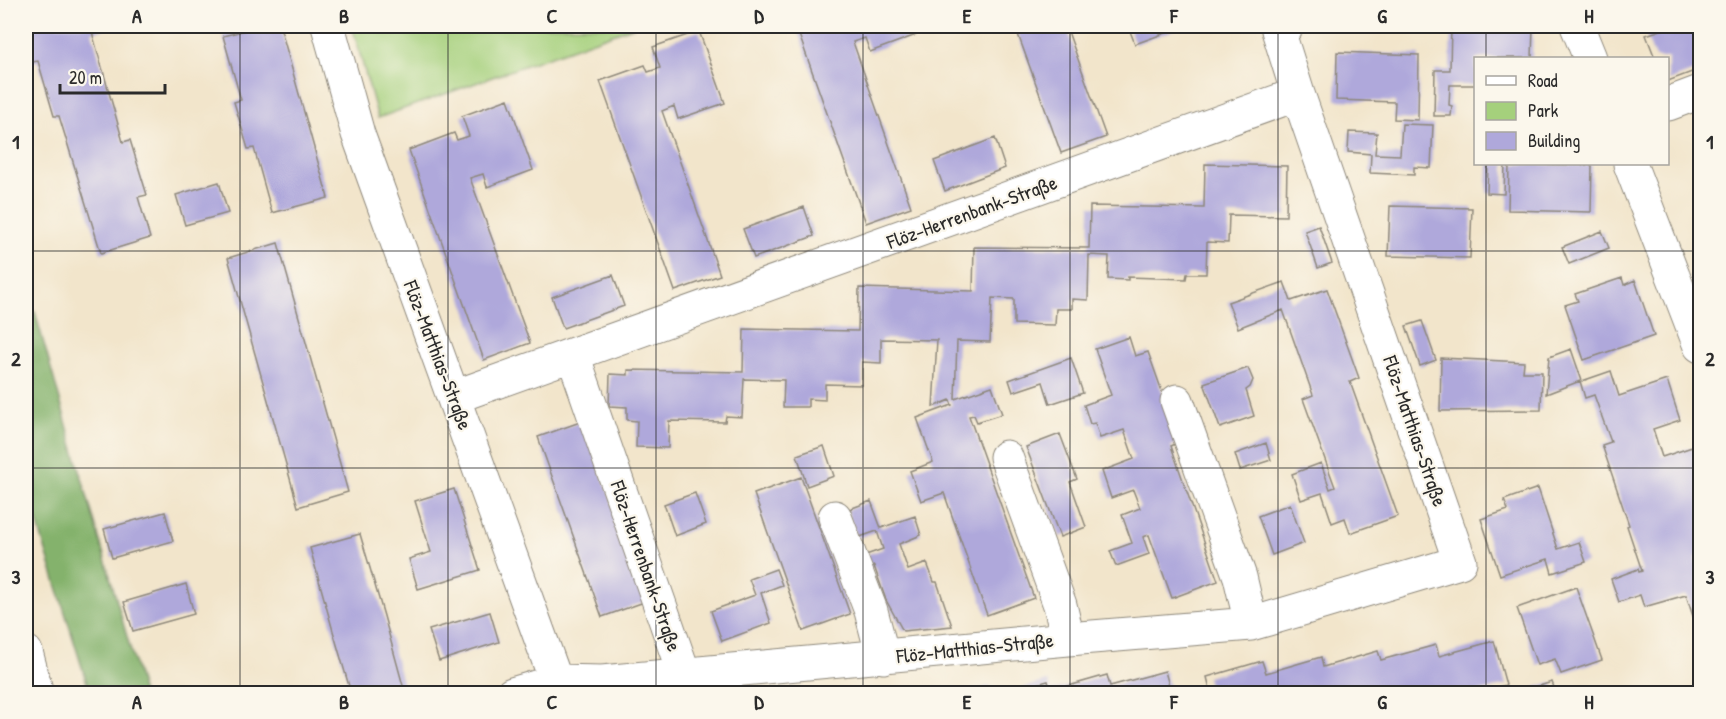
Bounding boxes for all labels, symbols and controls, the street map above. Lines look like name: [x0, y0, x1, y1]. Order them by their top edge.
text: A: [132, 2, 142, 29]
text: B: [339, 2, 349, 29]
text: C: [547, 2, 558, 29]
text: D: [754, 2, 764, 29]
text: E: [963, 2, 972, 29]
text: F: [1169, 2, 1179, 29]
text: G: [1377, 2, 1387, 29]
text: H: [1584, 2, 1594, 29]
scale bar: [60, 57, 165, 95]
legend: [1474, 57, 1669, 165]
text: 20 m: [69, 65, 102, 90]
text: Road: [1528, 68, 1558, 93]
text: Park: [1528, 98, 1559, 123]
text: 1: [12, 128, 20, 155]
text: Building: [1528, 128, 1580, 153]
text: 1: [1706, 128, 1714, 155]
street label: Flöz-Herrenbank-Straße: [882, 168, 1061, 255]
street label: Flöz-Matthias-Straße: [397, 275, 479, 433]
text: 2: [11, 345, 21, 372]
text: 2: [1705, 345, 1715, 372]
street label: Flöz-Matthias-Straße: [1377, 351, 1454, 510]
street label: Flöz-Herrenbank-Straße: [604, 476, 688, 655]
text: 3: [12, 563, 21, 590]
text: 3: [1706, 563, 1715, 590]
street label: Flöz-Matthias-Straße: [894, 626, 1055, 669]
text: A: [132, 688, 142, 715]
text: B: [339, 688, 349, 715]
text: C: [547, 688, 558, 715]
text: D: [754, 688, 764, 715]
text: E: [963, 688, 972, 715]
text: F: [1169, 688, 1179, 715]
text: G: [1377, 688, 1387, 715]
text: H: [1584, 688, 1594, 715]

